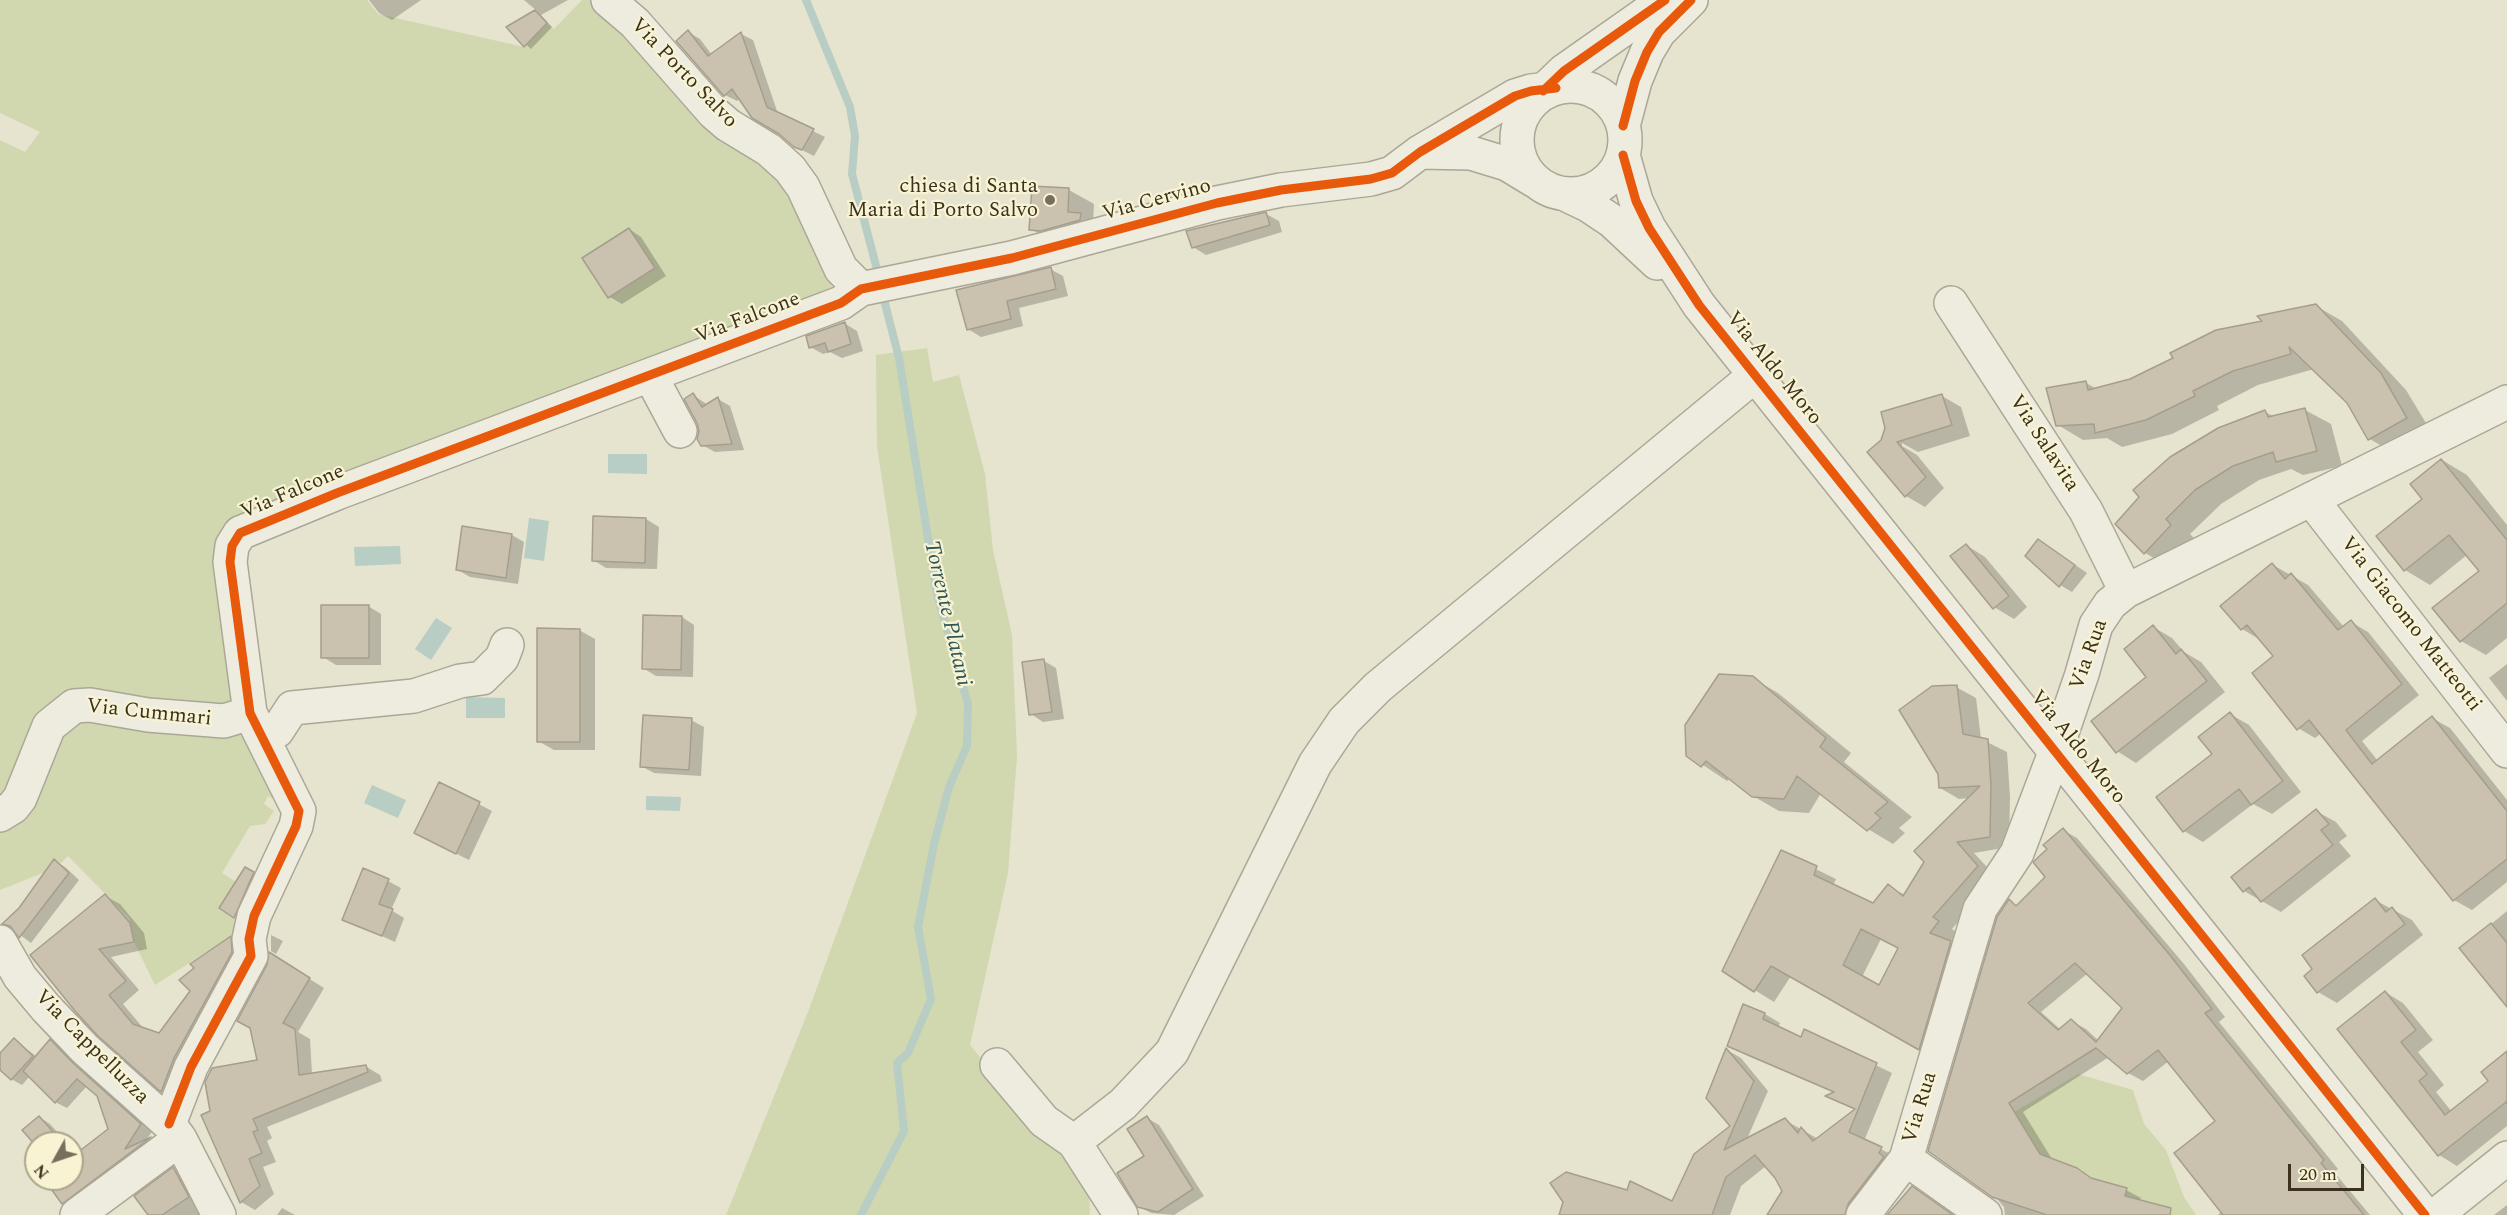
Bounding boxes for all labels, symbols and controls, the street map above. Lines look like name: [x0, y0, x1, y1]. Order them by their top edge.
street label: Via Porto Salvo: [624, 14, 742, 134]
street label: Via Cervino: [1100, 174, 1214, 228]
place label: chiesa di Santa Maria di Porto Salvo: [848, 175, 1038, 225]
marker: chiesa di Santa Maria di Porto Salvo: [1043, 193, 1057, 207]
street label: Via Falcone: [692, 287, 804, 351]
street label: Via Aldo Moro: [1720, 307, 1826, 431]
street label: Via Salavita: [2002, 391, 2084, 497]
street label: Via Falcone: [237, 460, 349, 526]
street label: Via Giacomo Matteotti: [2334, 533, 2486, 717]
water label: Torrente Platani: [916, 539, 976, 689]
street label: Via Rua: [2066, 616, 2114, 694]
street label: Via Aldo Moro: [2024, 686, 2130, 810]
street label: Via Cummari: [85, 695, 213, 733]
street label: Via Cappelluzza: [28, 985, 154, 1111]
street label: Via Rua: [1898, 1069, 1944, 1147]
north arrow: [24, 1131, 84, 1191]
scale bar: [2291, 1152, 2368, 1190]
text: N: [28, 1159, 55, 1184]
text: 20 m: [2299, 1161, 2337, 1188]

